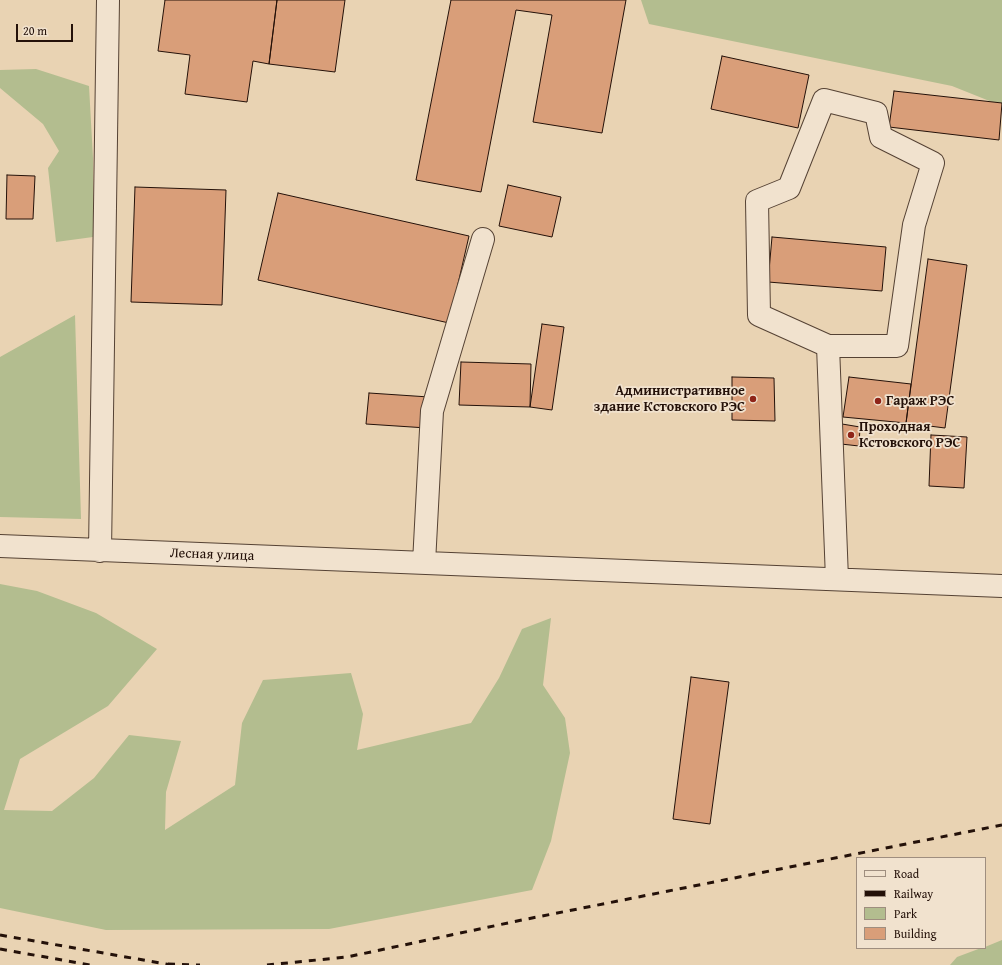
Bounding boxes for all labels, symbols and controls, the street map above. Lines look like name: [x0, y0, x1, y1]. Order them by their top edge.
scale bar: [18, 16, 75, 42]
text: 20 m: [23, 22, 47, 39]
place label: Административное здание Кстовского РЭС: [594, 383, 745, 416]
place label: Гараж РЭС: [886, 393, 954, 409]
marker: Административное здание Кстовского РЭС: [748, 394, 758, 404]
marker: Гараж РЭС: [873, 396, 883, 406]
place label: Проходная Кстовского РЭС: [859, 419, 960, 452]
marker: Проходная Кстовского РЭС: [846, 430, 856, 440]
street label: Лесная улица: [170, 545, 254, 565]
legend: [856, 857, 986, 949]
text: Road: [894, 865, 919, 882]
text: Railway: [894, 885, 933, 902]
text: Park: [894, 905, 917, 922]
text: Building: [894, 925, 937, 942]

